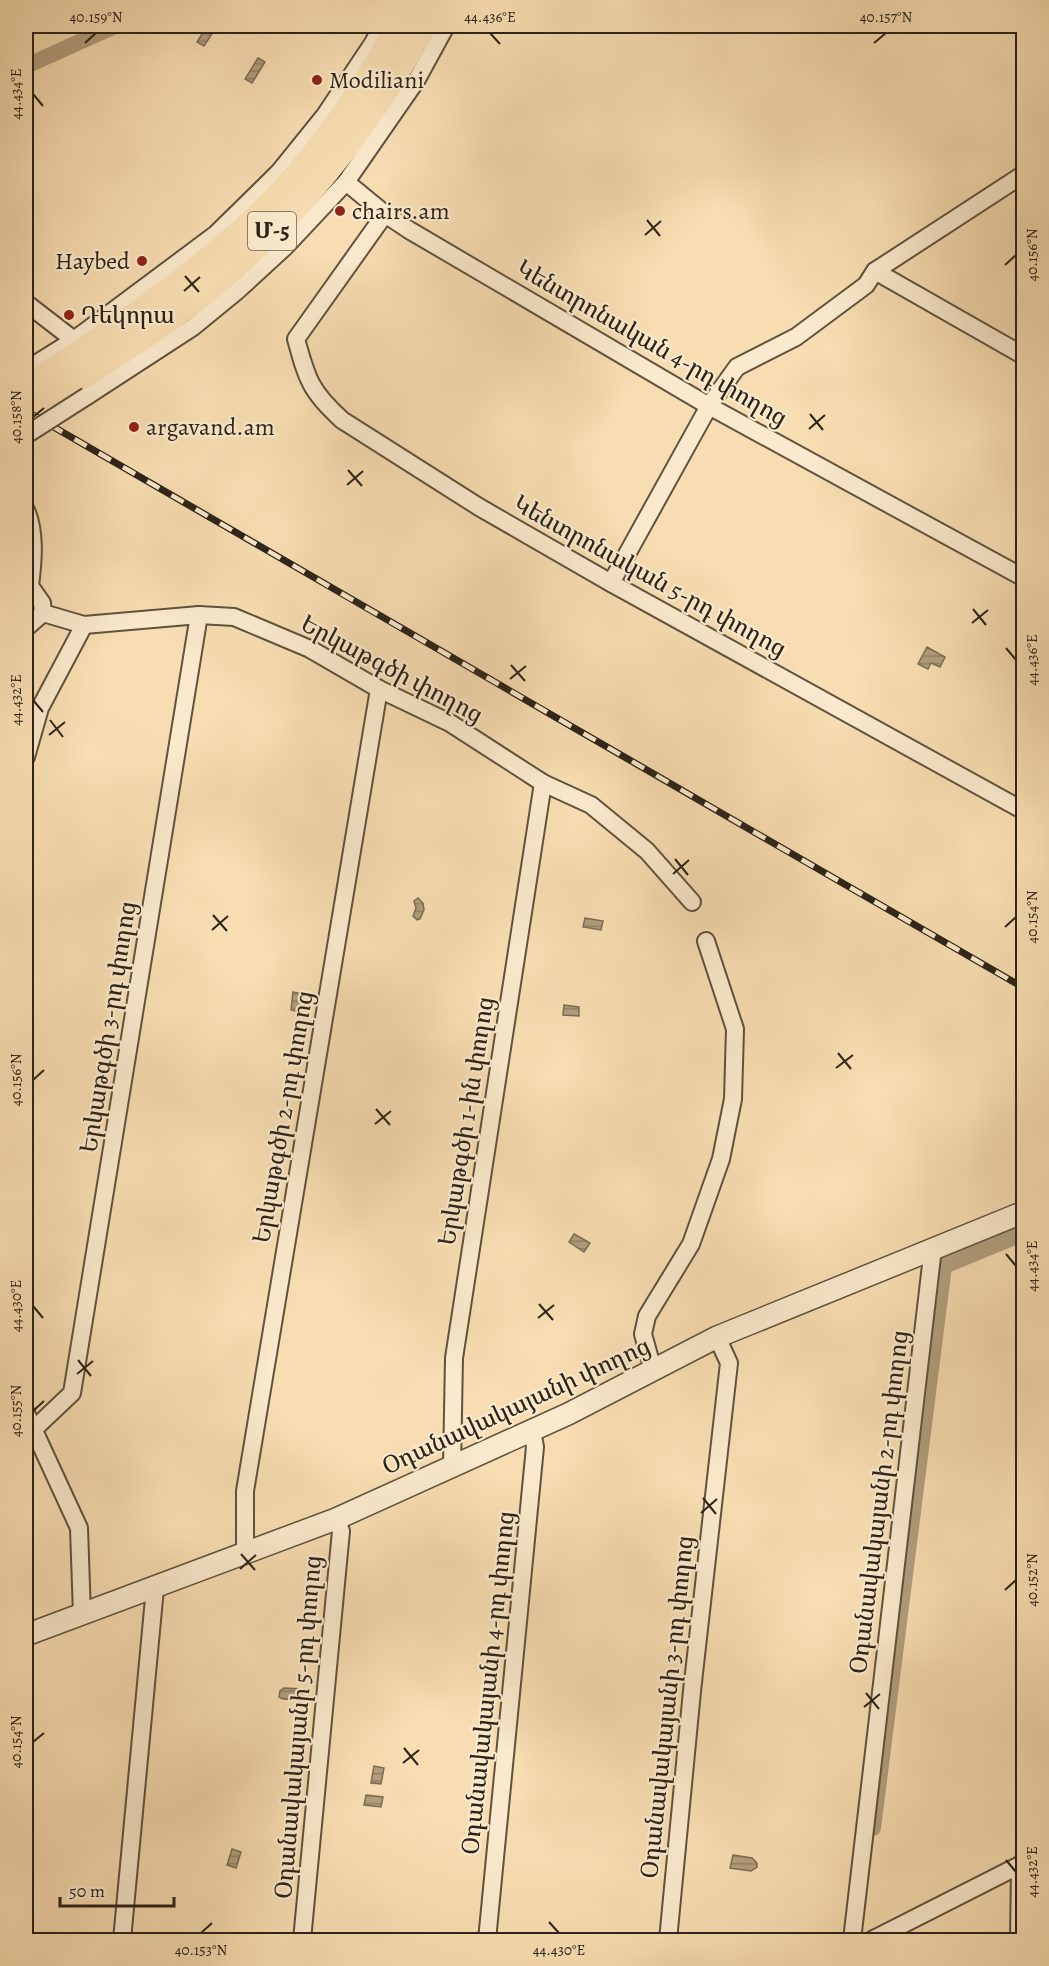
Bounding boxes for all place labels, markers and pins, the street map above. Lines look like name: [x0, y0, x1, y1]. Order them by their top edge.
place label: Modiliani: [329, 64, 424, 96]
marker: Modiliani: [310, 73, 324, 87]
place label: chairs.am: [352, 195, 450, 227]
marker: chairs.am: [333, 204, 347, 218]
place label: Haybed: [55, 245, 130, 277]
marker: Haybed: [135, 254, 149, 268]
place label: Դեկորա: [81, 299, 174, 331]
marker: Դեկորա: [62, 308, 76, 322]
place label: argavand.am: [146, 411, 275, 443]
marker: argavand.am: [127, 420, 141, 434]

